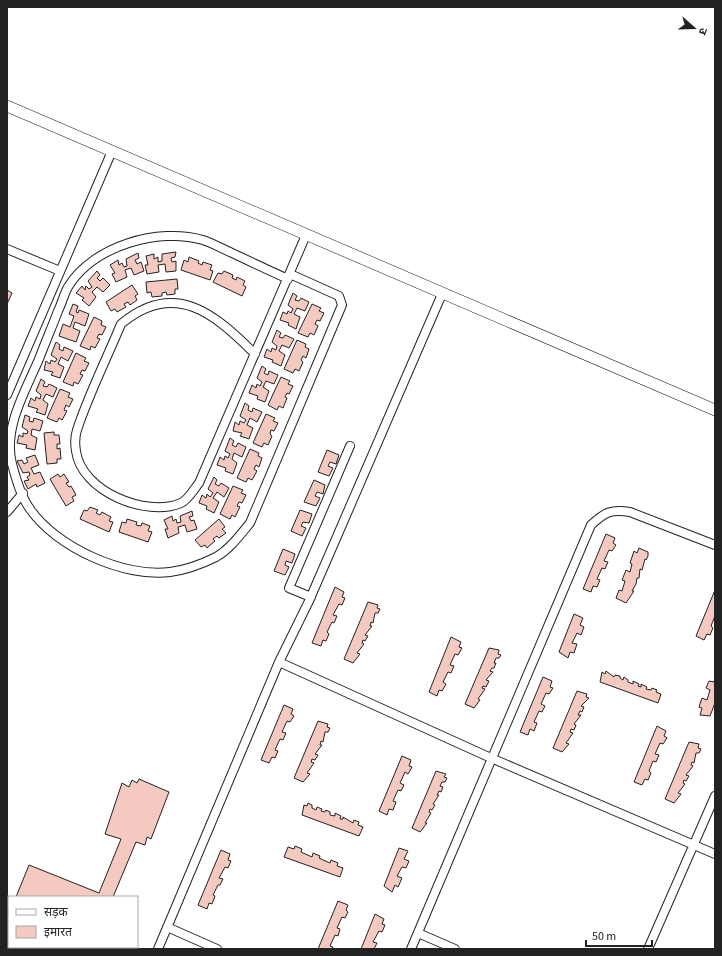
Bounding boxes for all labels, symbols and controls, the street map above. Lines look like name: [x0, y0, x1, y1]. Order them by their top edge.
north arrow: [674, 8, 714, 48]
text: उ: [695, 26, 711, 37]
legend: [8, 896, 138, 948]
text: सड़क: [44, 904, 69, 921]
scale bar: [586, 922, 652, 948]
text: इमारत: [44, 924, 73, 941]
text: 50 m: [592, 928, 616, 945]

